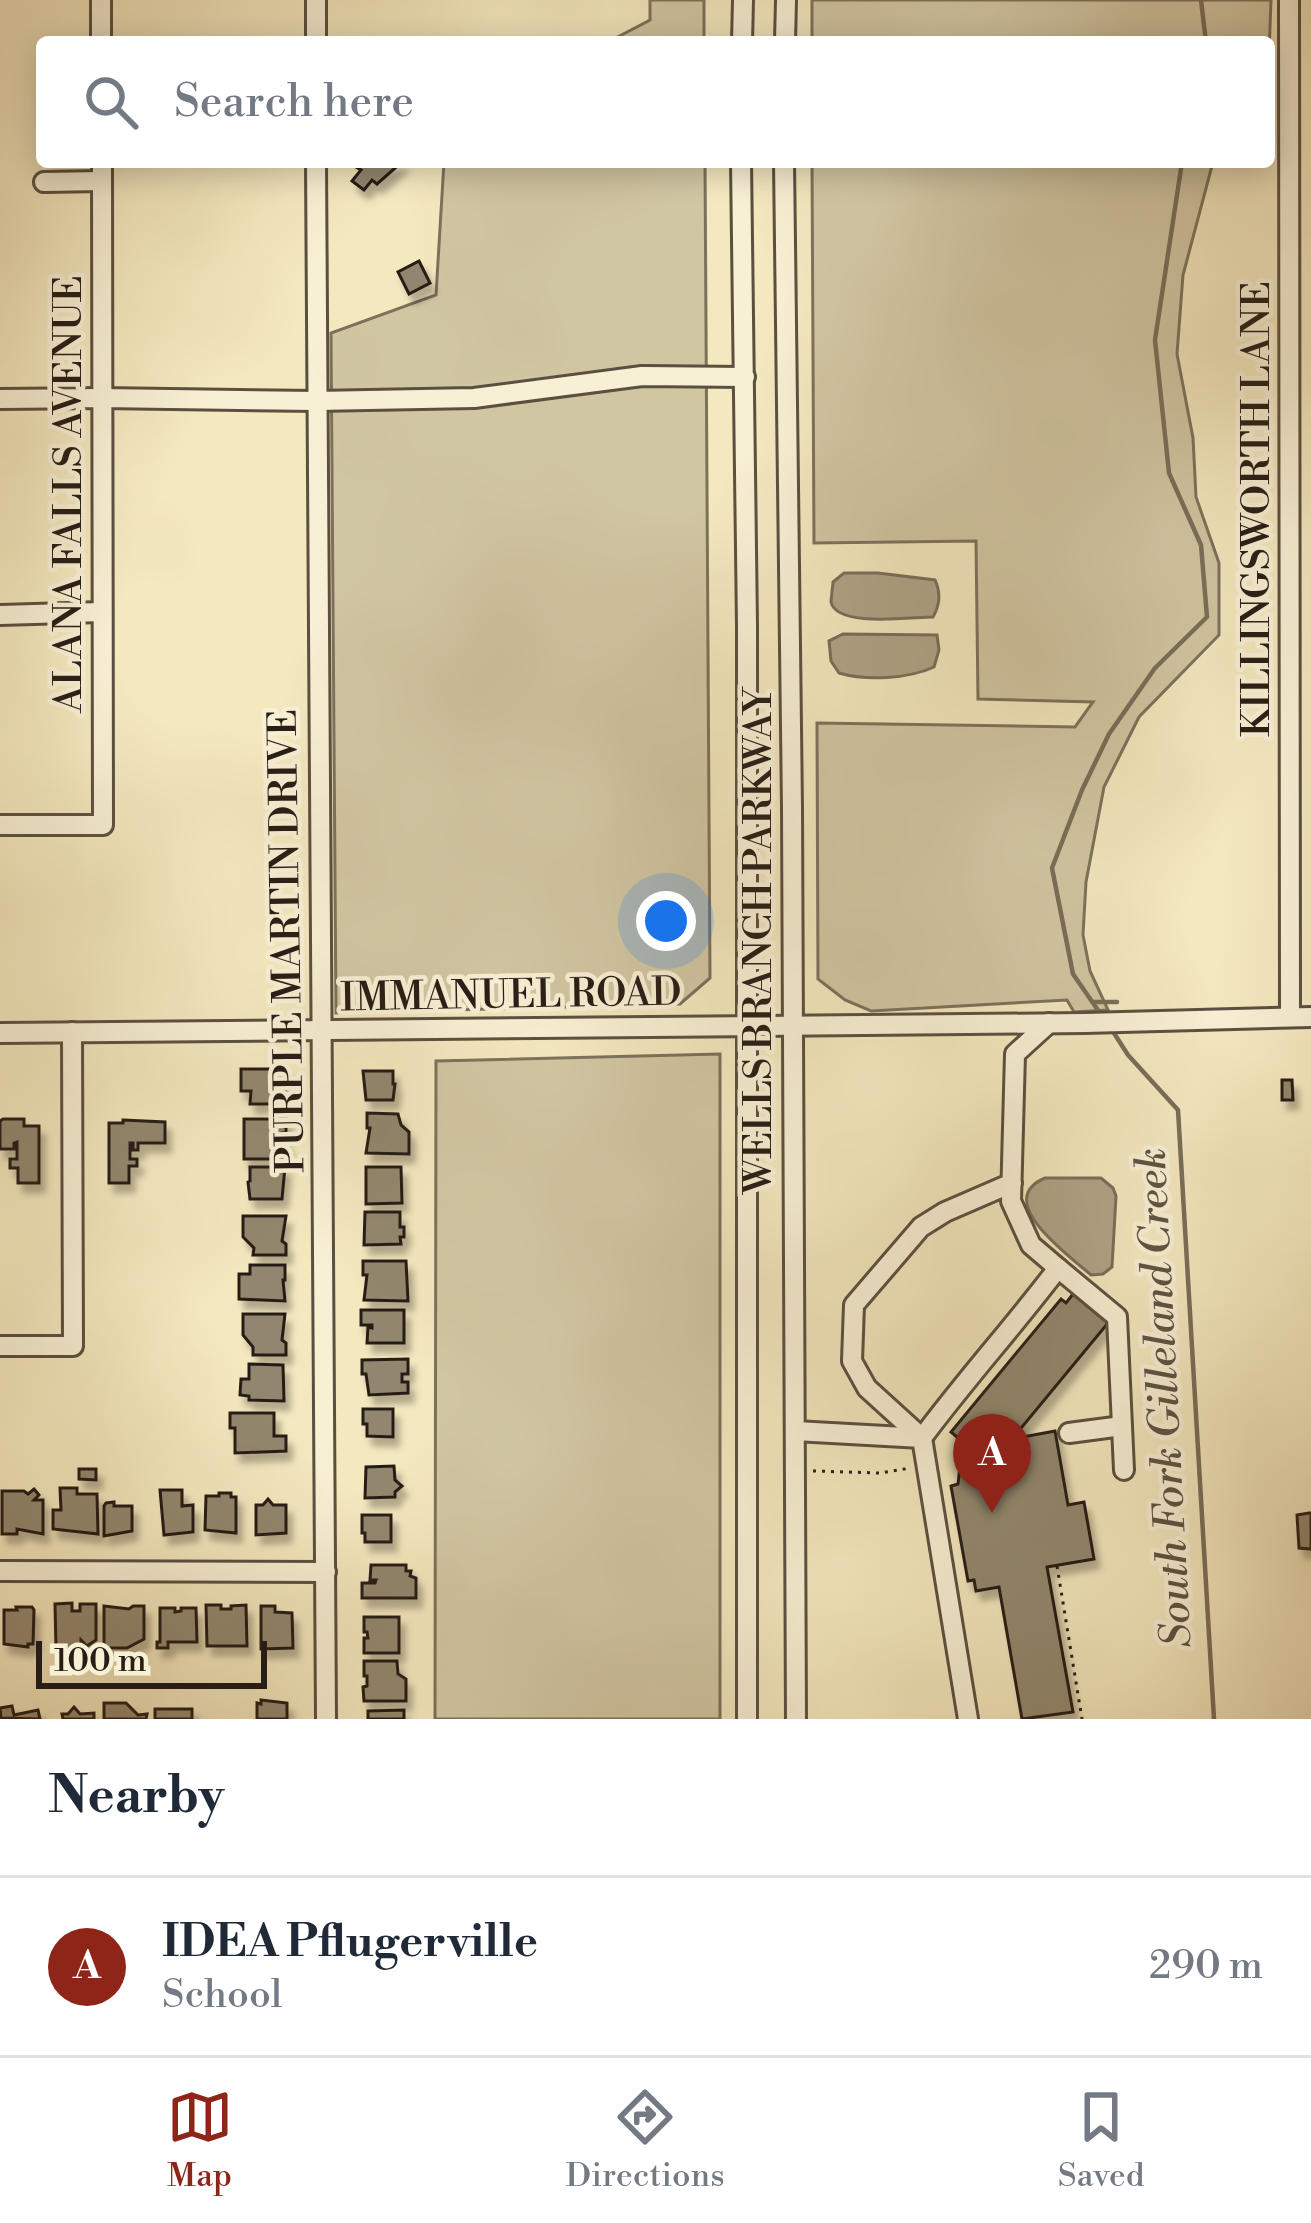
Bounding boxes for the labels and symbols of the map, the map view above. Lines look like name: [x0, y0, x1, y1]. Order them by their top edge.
street label: ALANA FALLS AVENUE: [45, 275, 94, 714]
street label: KILLINGSWORTH LANE: [1233, 281, 1282, 737]
street label: WELLS BRANCH PARKWAY: [735, 686, 784, 1196]
street label: PURPLE MARTIN DRIVE: [259, 709, 317, 1173]
your location: [636, 891, 696, 951]
street label: IMMANUEL ROAD: [340, 969, 682, 1023]
water label: South Fork Gilleland Creek: [1125, 1147, 1205, 1649]
pin: A: [953, 1414, 1031, 1513]
scale bar: [36, 1635, 267, 1688]

